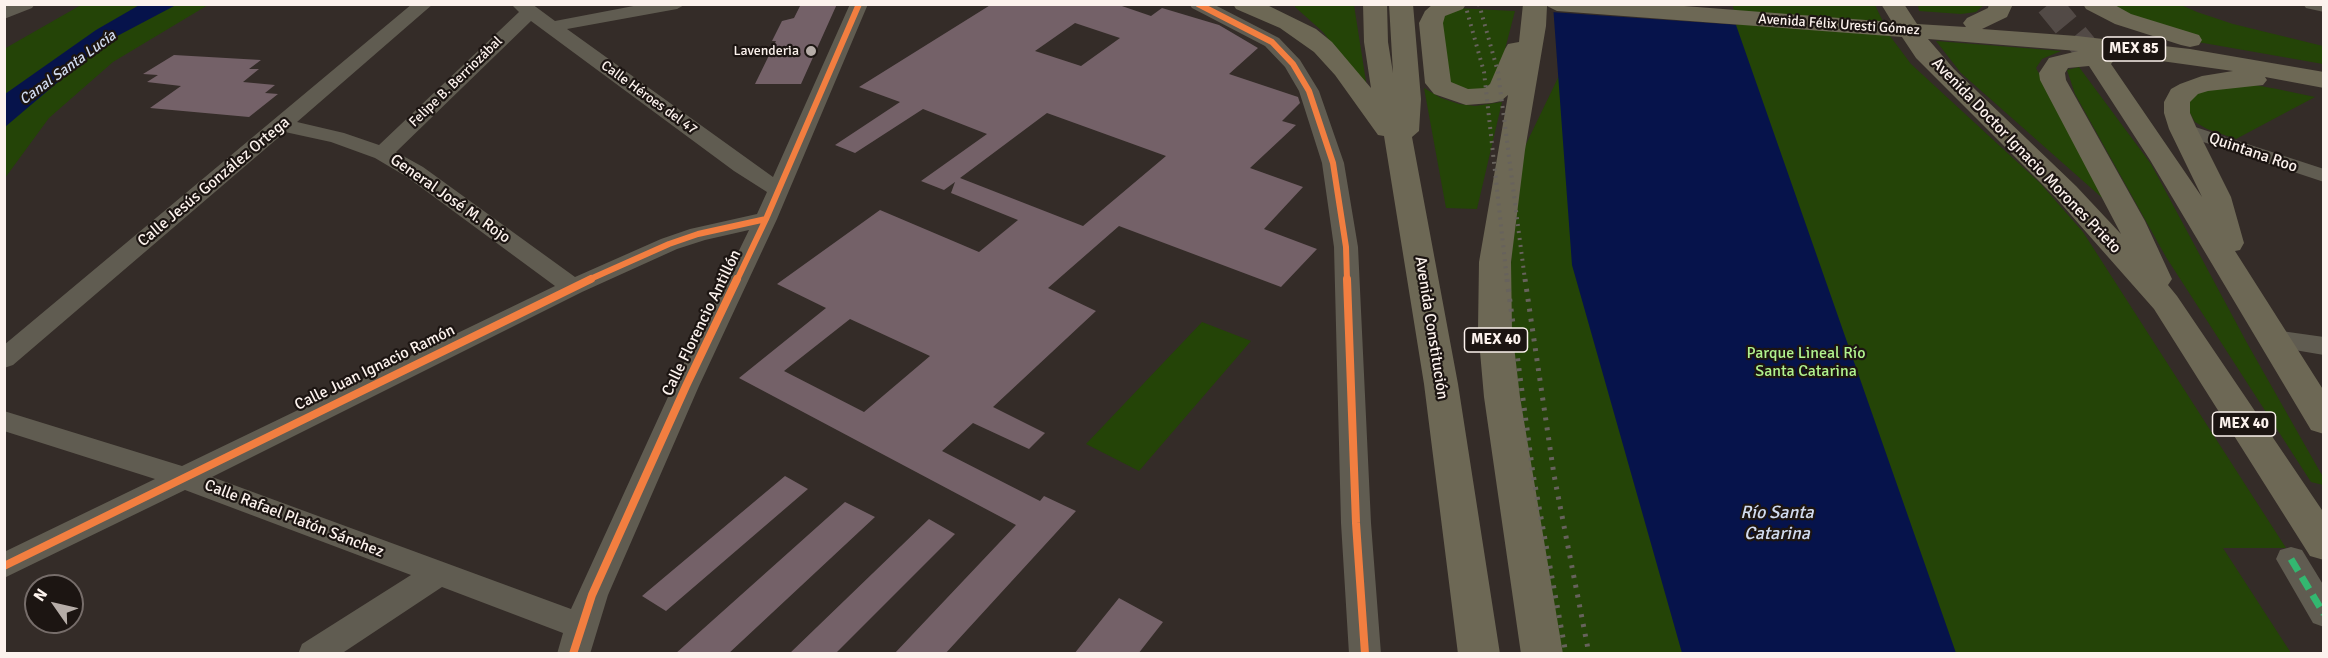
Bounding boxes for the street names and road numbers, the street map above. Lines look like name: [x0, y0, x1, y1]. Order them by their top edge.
street label: Avenida Félix Uresti Gómez: [1758, 11, 1920, 39]
street label: Felipe B. Berriozábal: [406, 33, 506, 131]
road number: MEX 85: [2102, 37, 2166, 61]
street label: Avenida Doctor Ignacio Morones Prieto: [1927, 54, 2125, 258]
street label: Calle Héroes del 47: [598, 57, 700, 139]
street label: Calle Jesús González Ortega: [134, 113, 294, 251]
street label: Quintana Roo: [2206, 129, 2300, 177]
street label: General José M. Rojo: [386, 150, 514, 248]
street label: Calle Florencio Antillón: [658, 247, 746, 399]
street label: Avenida Constitución: [1410, 255, 1452, 401]
street label: Calle Juan Ignacio Ramón: [292, 321, 458, 415]
road number: MEX 40: [1464, 328, 1528, 352]
road number: MEX 40: [2212, 412, 2276, 436]
street label: Calle Rafael Platón Sánchez: [202, 476, 386, 562]

